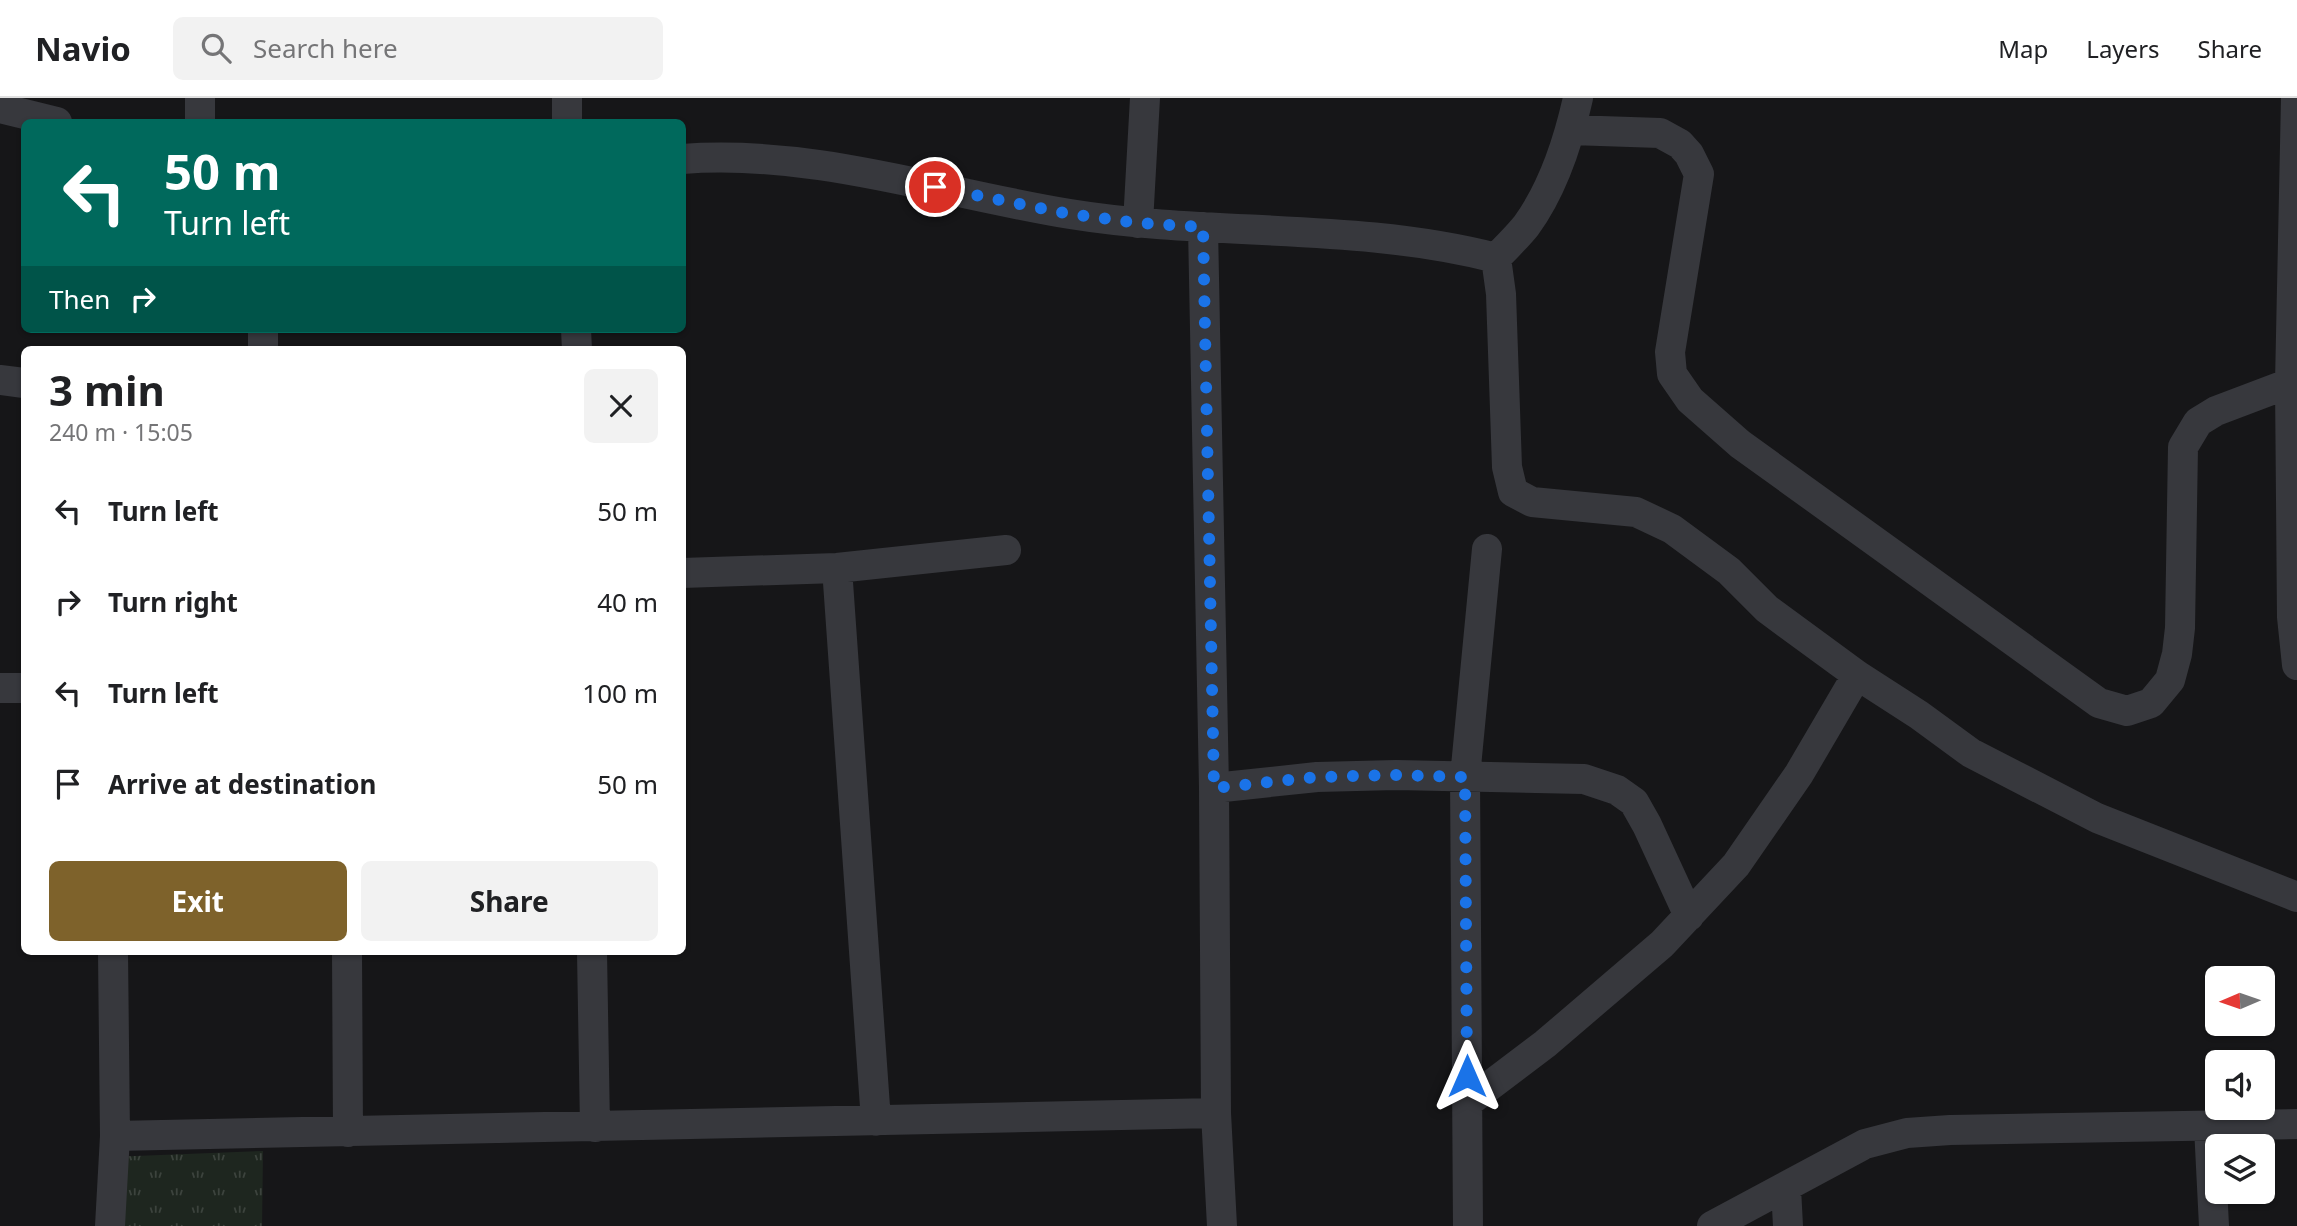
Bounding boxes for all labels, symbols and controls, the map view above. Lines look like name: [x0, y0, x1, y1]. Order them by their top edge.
search box: [173, 17, 663, 80]
text: Navio: [35, 26, 131, 71]
icon: search: [197, 29, 235, 67]
text: Search here: [253, 30, 398, 66]
text: Map: [1998, 32, 2048, 65]
text: Layers: [2086, 32, 2160, 65]
text: Share: [2198, 32, 2262, 65]
text: 50 m: [164, 138, 281, 204]
icon: left: [49, 147, 140, 238]
pin: [905, 157, 965, 217]
icon: arrive: [916, 168, 954, 206]
text: Turn left: [164, 201, 290, 244]
icon: right: [124, 280, 162, 318]
text: Then: [49, 281, 110, 317]
text: 3 min: [49, 361, 165, 418]
button: close: [584, 369, 658, 443]
text: 240 m · 15:05: [49, 416, 193, 448]
icon: left: [49, 492, 87, 530]
text: Turn left: [108, 493, 219, 529]
text: 50 m: [597, 493, 658, 529]
icon: right: [49, 583, 87, 621]
text: Turn right: [108, 584, 238, 620]
text: 40 m: [597, 584, 658, 620]
icon: left: [49, 674, 87, 712]
text: Turn left: [108, 675, 219, 711]
text: 100 m: [582, 675, 658, 711]
icon: arrive: [49, 765, 87, 803]
text: Arrive at destination: [108, 766, 377, 802]
text: 50 m: [597, 766, 658, 802]
button: Exit: [49, 861, 347, 941]
button: Share: [361, 861, 658, 941]
north arrow: [2205, 966, 2275, 1036]
map controls: [2205, 966, 2275, 1204]
position arrow: [1430, 1039, 1504, 1113]
button: sound: [2205, 1050, 2275, 1120]
button: layers: [2205, 1134, 2275, 1204]

